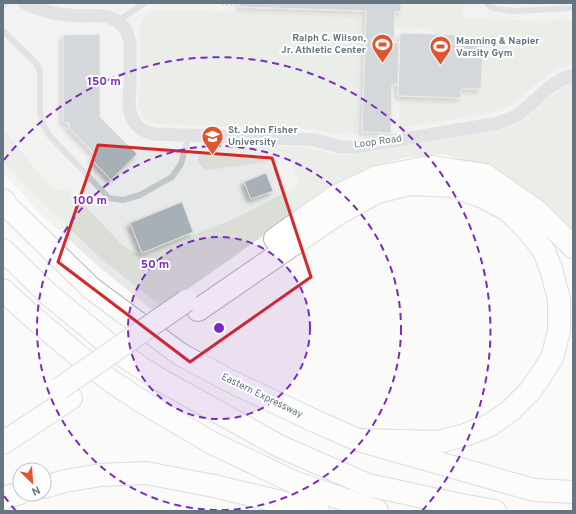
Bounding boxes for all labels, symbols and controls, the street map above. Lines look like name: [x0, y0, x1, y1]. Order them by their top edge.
sports icon: Ralph C. Wilson, Jr. Athletic Center: [369, 31, 395, 64]
place label: Ralph C. Wilson, Jr. Athletic Center: [281, 32, 367, 57]
sports icon: Manning & Napier Varsity Gym: [427, 34, 453, 67]
place label: Manning & Napier Varsity Gym: [456, 35, 540, 60]
text: 150 m: [87, 74, 121, 90]
school or university icon: St. John Fisher University: [200, 123, 226, 156]
place label: St. John Fisher University: [228, 124, 298, 149]
street label: Loop Road: [353, 132, 403, 152]
text: 100 m: [73, 193, 107, 209]
text: 50 m: [141, 257, 169, 273]
centre of rings: [212, 321, 226, 335]
street label: Eastern Expressway: [219, 371, 305, 421]
north arrow: [12, 462, 52, 502]
text: N: [29, 482, 42, 498]

